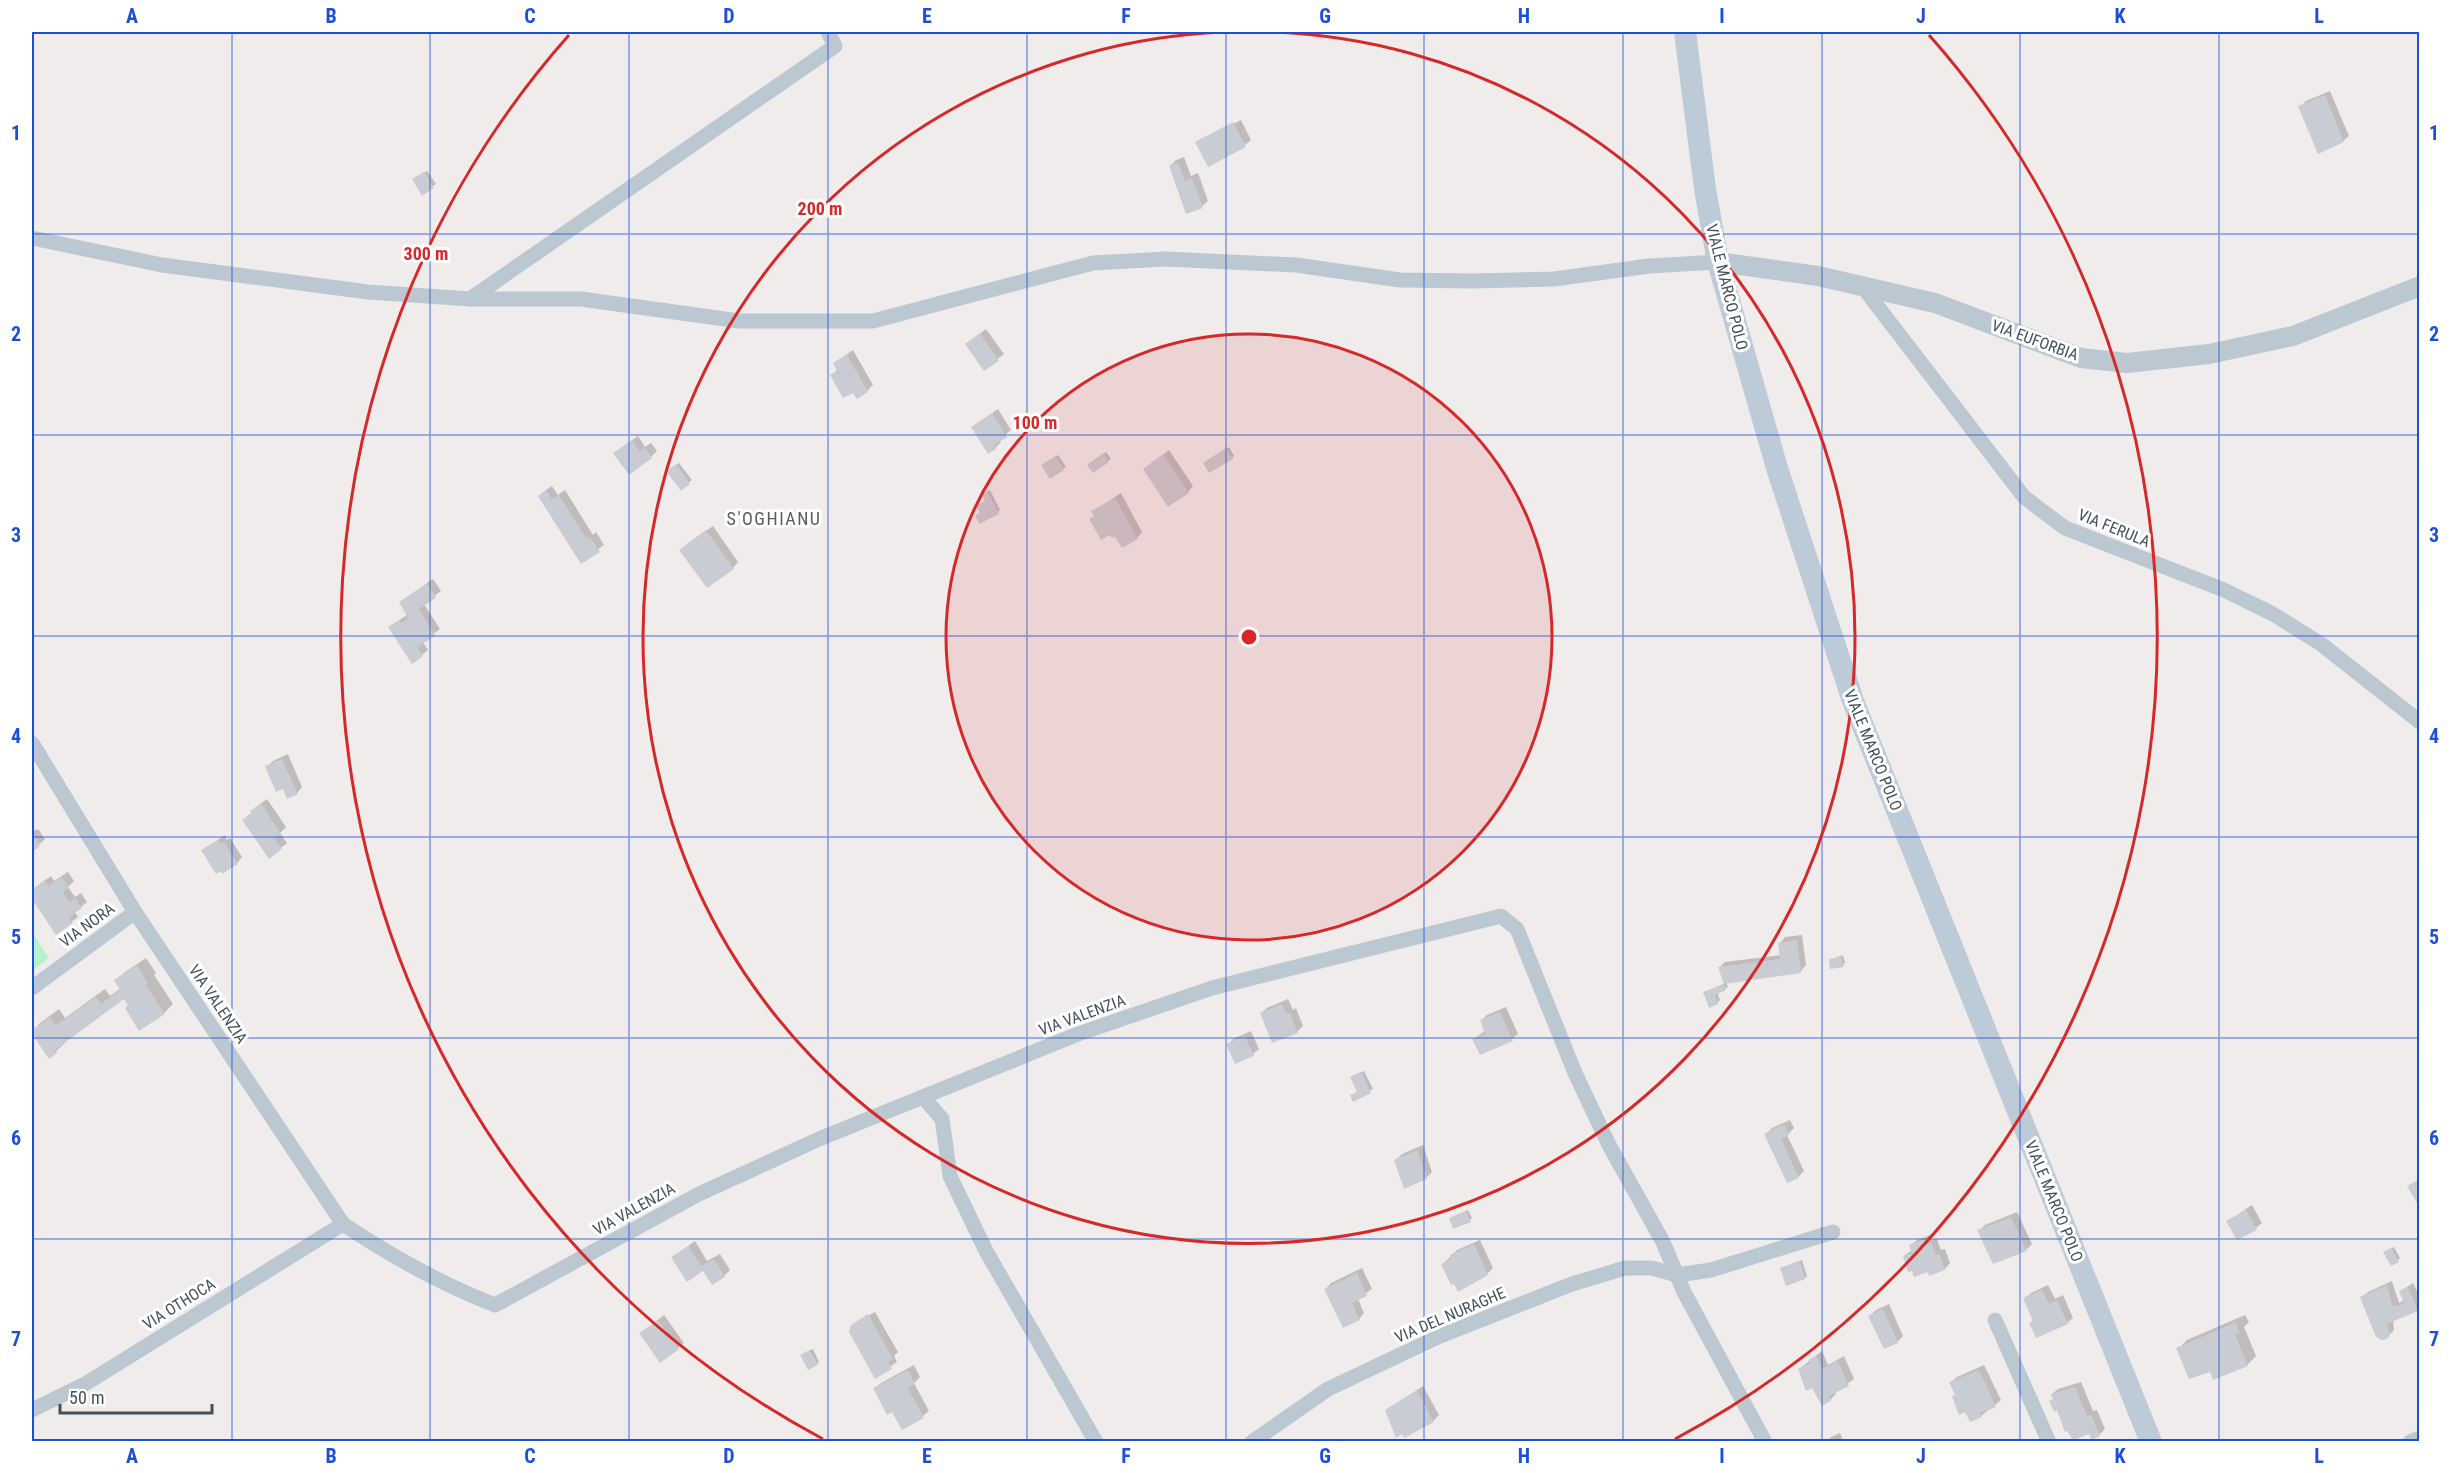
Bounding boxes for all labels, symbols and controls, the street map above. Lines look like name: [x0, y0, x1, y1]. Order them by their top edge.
text: A: [126, 4, 138, 28]
text: B: [325, 4, 337, 28]
text: C: [524, 4, 536, 28]
text: D: [723, 4, 735, 28]
text: E: [922, 4, 932, 28]
text: F: [1121, 4, 1131, 28]
text: G: [1319, 4, 1331, 28]
text: H: [1518, 4, 1530, 28]
text: I: [1719, 4, 1725, 28]
text: J: [1916, 4, 1926, 28]
text: K: [2114, 4, 2126, 28]
text: L: [2314, 4, 2324, 28]
text: 1: [11, 121, 21, 145]
text: 1: [2429, 121, 2439, 145]
text: 200 m: [798, 198, 842, 219]
street label: VIALE MARCO POLO: [1702, 222, 1752, 352]
text: 300 m: [404, 243, 448, 264]
street label: VIA EUFORBIA: [1989, 316, 2081, 364]
text: 2: [11, 322, 21, 346]
text: 2: [2429, 322, 2439, 346]
text: 100 m: [1013, 412, 1057, 433]
street label: VIA FERULA: [2075, 505, 2153, 551]
district label: S'OGHIANU: [727, 508, 821, 529]
text: 3: [11, 523, 21, 547]
text: 3: [2429, 523, 2439, 547]
centre of rings: [1239, 627, 1259, 647]
street label: VIALE MARCO POLO: [1840, 687, 1906, 813]
text: 4: [11, 724, 21, 748]
text: 4: [2429, 724, 2439, 748]
street label: VIA NORA: [56, 899, 118, 951]
text: 5: [11, 925, 21, 949]
text: 5: [2429, 925, 2439, 949]
street label: VIA VALENZIA: [185, 961, 251, 1047]
street label: VIA VALENZIA: [1036, 991, 1128, 1039]
text: 6: [11, 1126, 21, 1150]
text: 6: [2429, 1126, 2439, 1150]
street label: VIALE MARCO POLO: [2021, 1138, 2087, 1264]
street label: VIA VALENZIA: [590, 1179, 678, 1239]
street label: VIA OTHOCA: [139, 1274, 219, 1334]
street label: VIA DEL NURAGHE: [1392, 1283, 1508, 1347]
text: 7: [11, 1327, 21, 1351]
text: 7: [2429, 1327, 2439, 1351]
scale bar: [60, 1377, 212, 1415]
text: 50 m: [69, 1387, 104, 1408]
text: A: [126, 1444, 138, 1468]
text: B: [325, 1444, 337, 1468]
text: C: [524, 1444, 536, 1468]
text: D: [723, 1444, 735, 1468]
text: E: [922, 1444, 932, 1468]
text: F: [1121, 1444, 1131, 1468]
text: G: [1319, 1444, 1331, 1468]
text: H: [1518, 1444, 1530, 1468]
text: I: [1719, 1444, 1725, 1468]
text: J: [1916, 1444, 1926, 1468]
text: K: [2114, 1444, 2126, 1468]
text: L: [2314, 1444, 2324, 1468]

